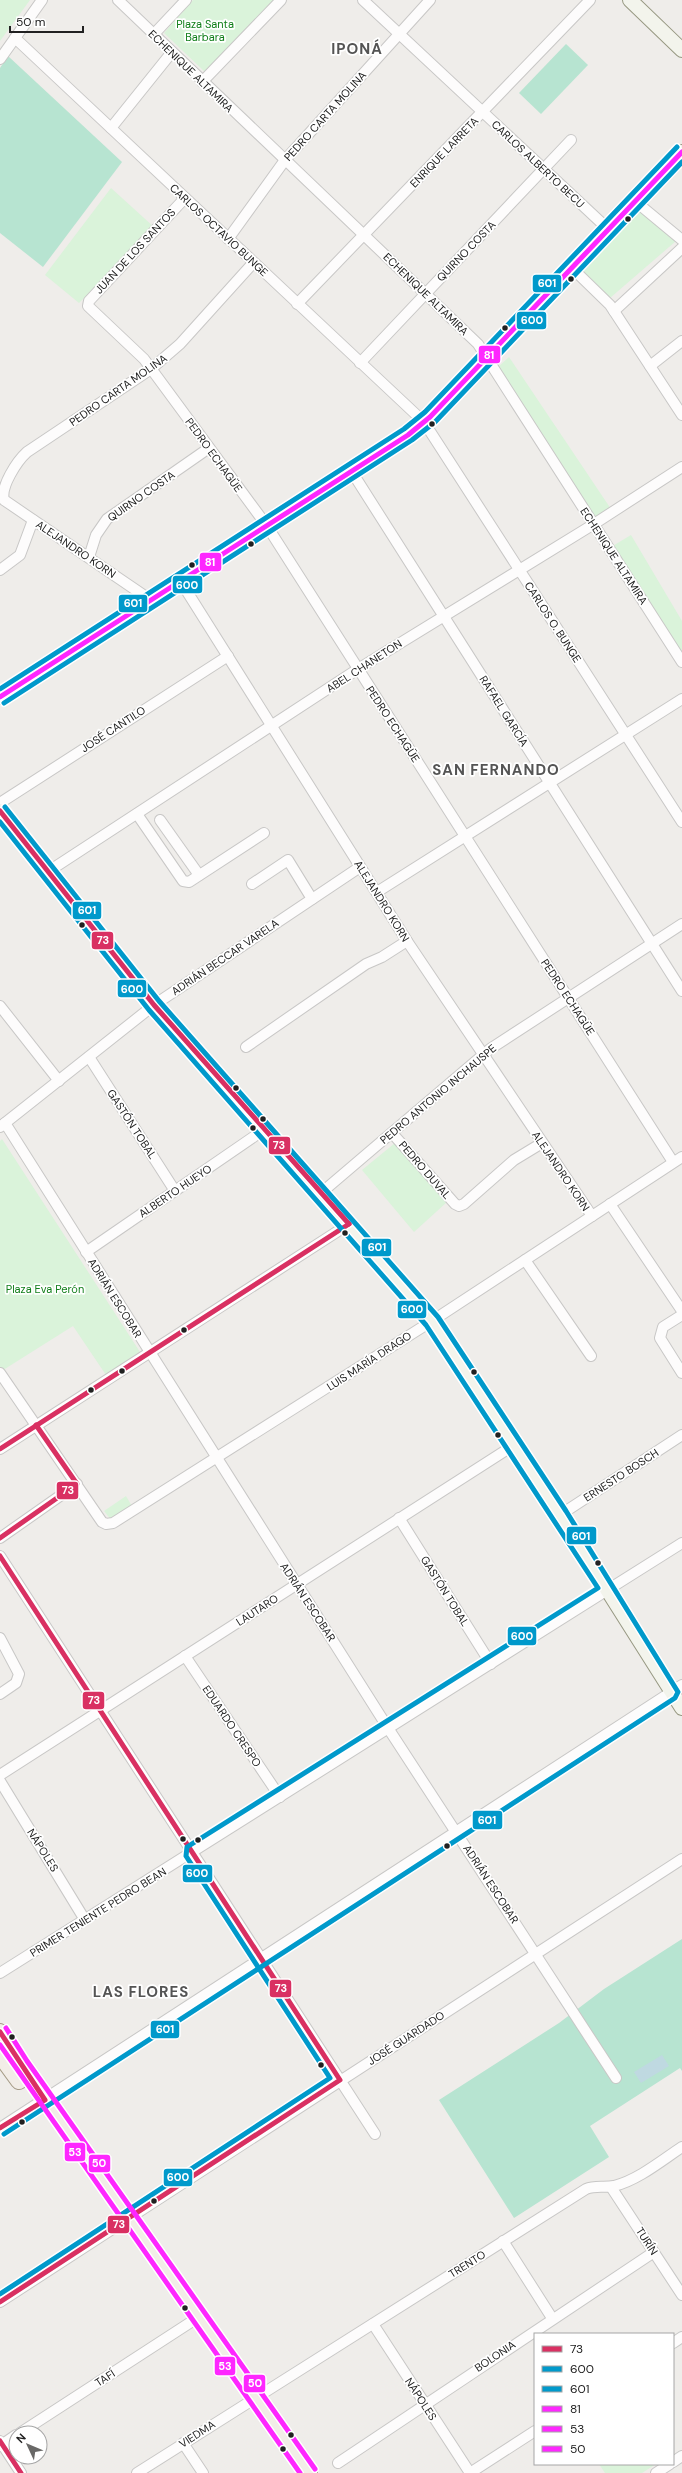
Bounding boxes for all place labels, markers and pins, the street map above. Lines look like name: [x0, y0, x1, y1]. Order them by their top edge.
unlabelled marker: [623, 214, 633, 224]
unlabelled marker: [566, 274, 576, 284]
unlabelled marker: [500, 323, 510, 333]
unlabelled marker: [427, 419, 437, 429]
unlabelled marker: [246, 539, 256, 549]
unlabelled marker: [187, 560, 197, 570]
unlabelled marker: [77, 920, 87, 930]
unlabelled marker: [231, 1083, 241, 1093]
unlabelled marker: [258, 1114, 268, 1124]
unlabelled marker: [248, 1123, 258, 1133]
unlabelled marker: [340, 1228, 350, 1238]
unlabelled marker: [179, 1325, 189, 1335]
unlabelled marker: [117, 1366, 127, 1376]
unlabelled marker: [469, 1367, 479, 1377]
unlabelled marker: [86, 1385, 96, 1395]
unlabelled marker: [493, 1430, 503, 1440]
unlabelled marker: [593, 1558, 603, 1568]
unlabelled marker: [178, 1834, 188, 1844]
unlabelled marker: [193, 1835, 203, 1845]
unlabelled marker: [442, 1841, 452, 1851]
unlabelled marker: [7, 2032, 17, 2042]
unlabelled marker: [316, 2060, 326, 2070]
unlabelled marker: [17, 2117, 27, 2127]
unlabelled marker: [149, 2196, 159, 2206]
unlabelled marker: [180, 2303, 190, 2313]
unlabelled marker: [286, 2430, 296, 2440]
unlabelled marker: [278, 2444, 288, 2454]

